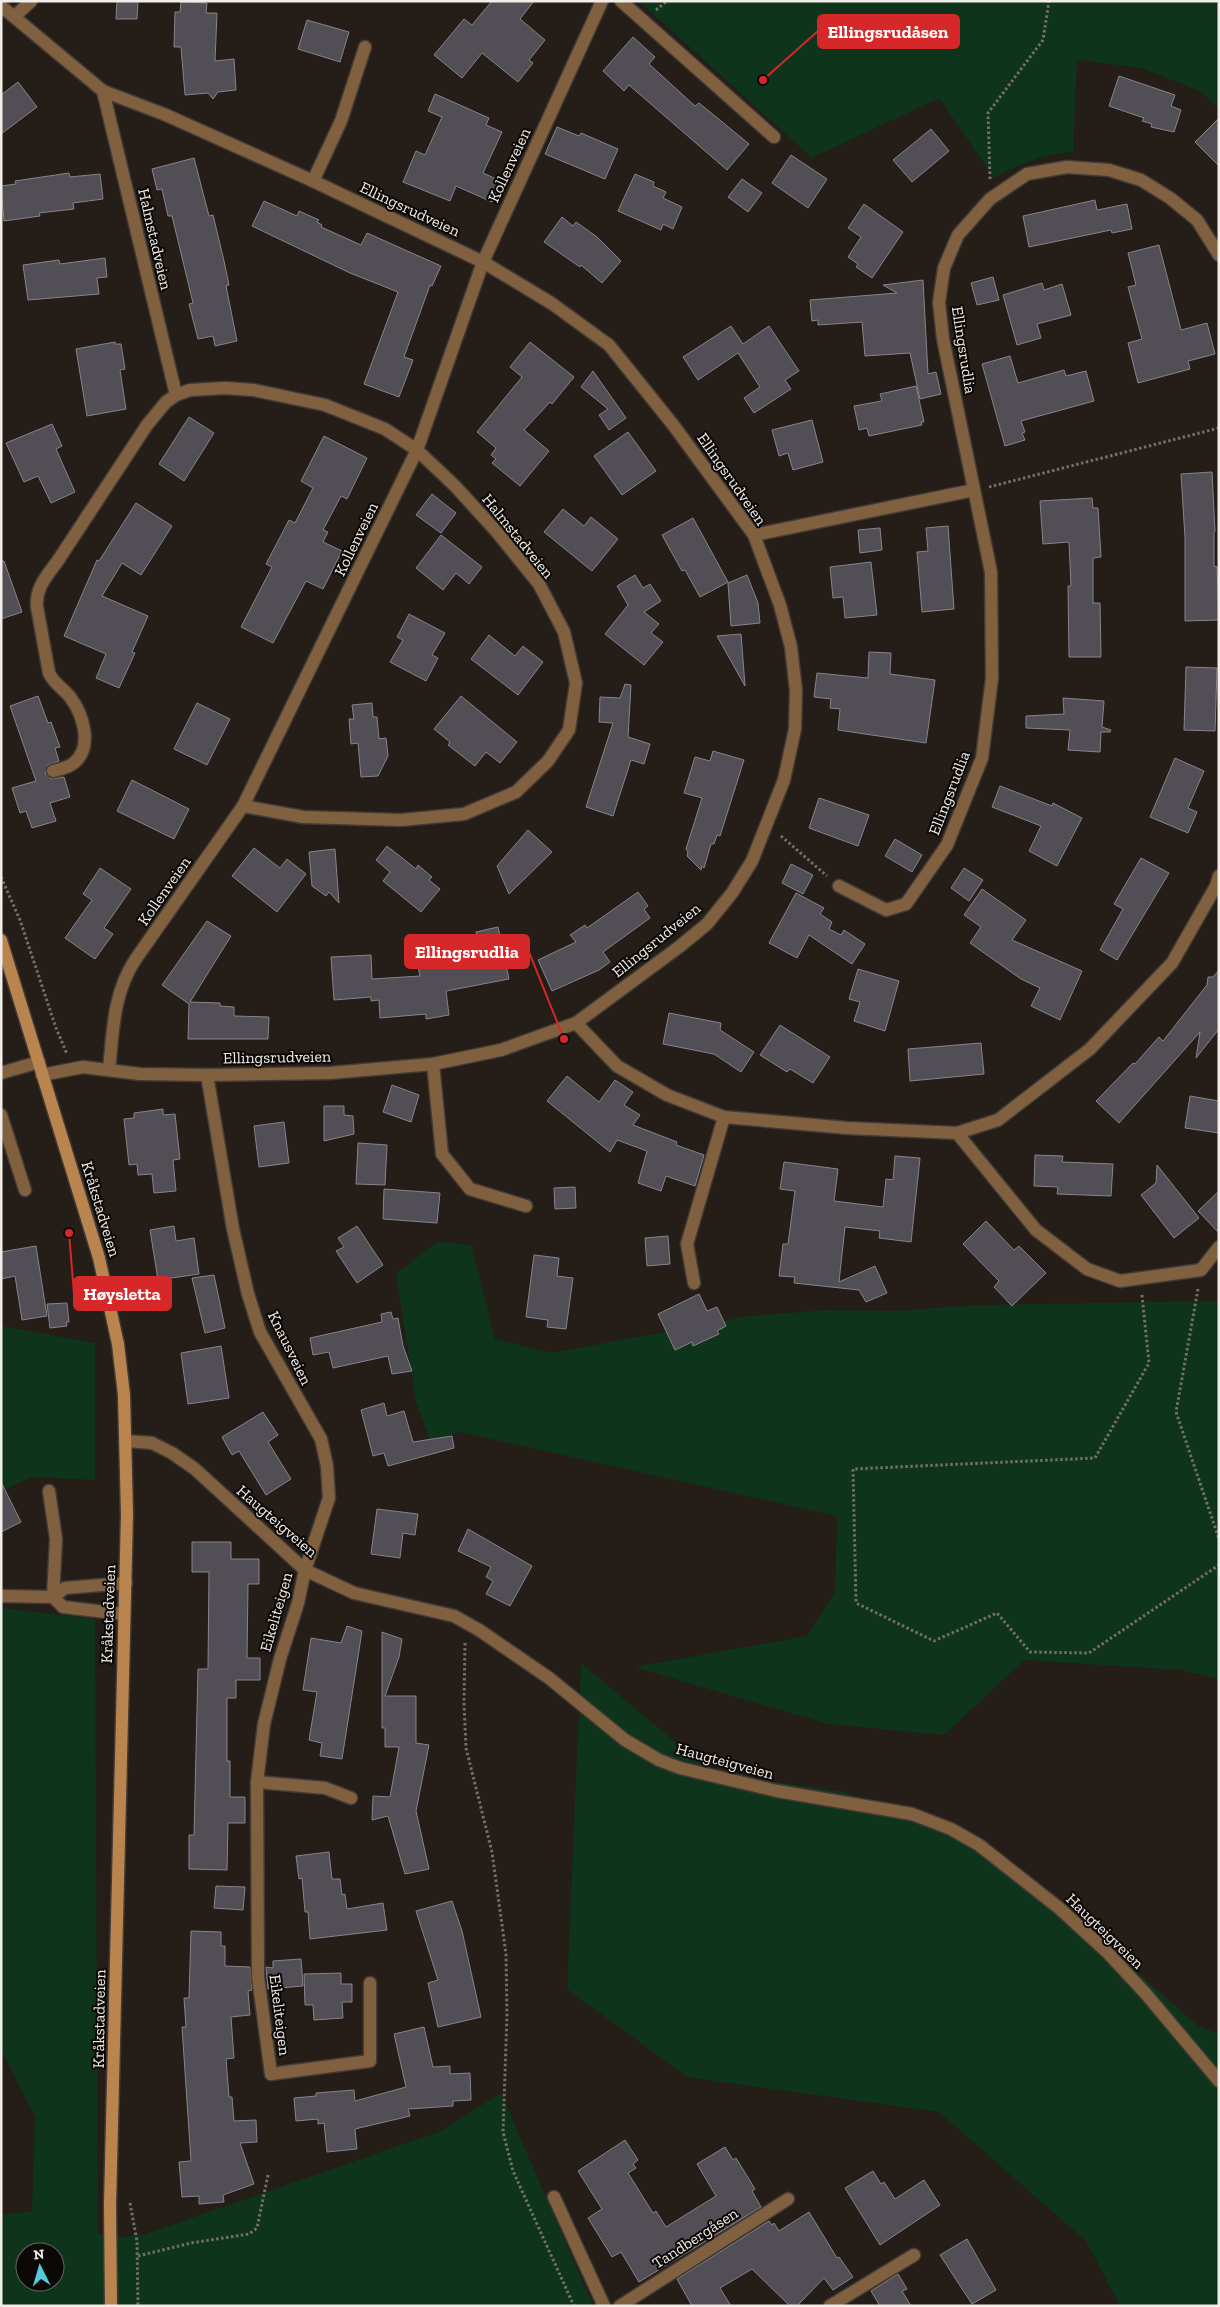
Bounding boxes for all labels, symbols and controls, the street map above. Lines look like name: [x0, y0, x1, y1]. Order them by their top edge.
callout: Ellingsrudåsen: [818, 15, 959, 48]
text: Ellingsrudåsen: [828, 21, 949, 43]
street label: Kollenveien: [484, 124, 535, 205]
street label: Ellingsrudveien: [357, 178, 464, 241]
street label: Halmstadveien: [134, 186, 176, 292]
street label: Ellingsrudlia: [948, 305, 980, 395]
street label: Ellingsrudveien: [693, 429, 771, 529]
street label: Halmstadveien: [478, 490, 558, 583]
street label: Kollenveien: [330, 498, 382, 579]
street label: Ellingsrudlia: [924, 748, 974, 838]
street label: Kollenveien: [133, 852, 195, 929]
street label: Ellingsrudveien: [608, 898, 705, 981]
callout: Ellingsrudlia: [405, 935, 529, 968]
text: Ellingsrudlia: [415, 941, 519, 963]
street label: Ellingsrudveien: [223, 1047, 332, 1067]
street label: Kråkstadveien: [77, 1159, 125, 1260]
callout: Høysletta: [74, 1277, 171, 1310]
text: Høysletta: [83, 1283, 161, 1305]
street label: Knausveien: [264, 1308, 316, 1389]
street label: Haugteigveien: [233, 1481, 322, 1562]
street label: Kråkstadveien: [97, 1563, 119, 1664]
street label: Eikeliteigen: [256, 1569, 297, 1654]
street label: Haugteigveien: [674, 1739, 777, 1783]
street label: Haugteigveien: [1062, 1889, 1148, 1973]
street label: Kråkstadveien: [89, 1969, 109, 2069]
street label: Eikeliteigen: [266, 1973, 295, 2057]
street label: Tandbergåsen: [649, 2203, 742, 2273]
north arrow: [15, 2242, 65, 2292]
text: N: [33, 2246, 45, 2263]

